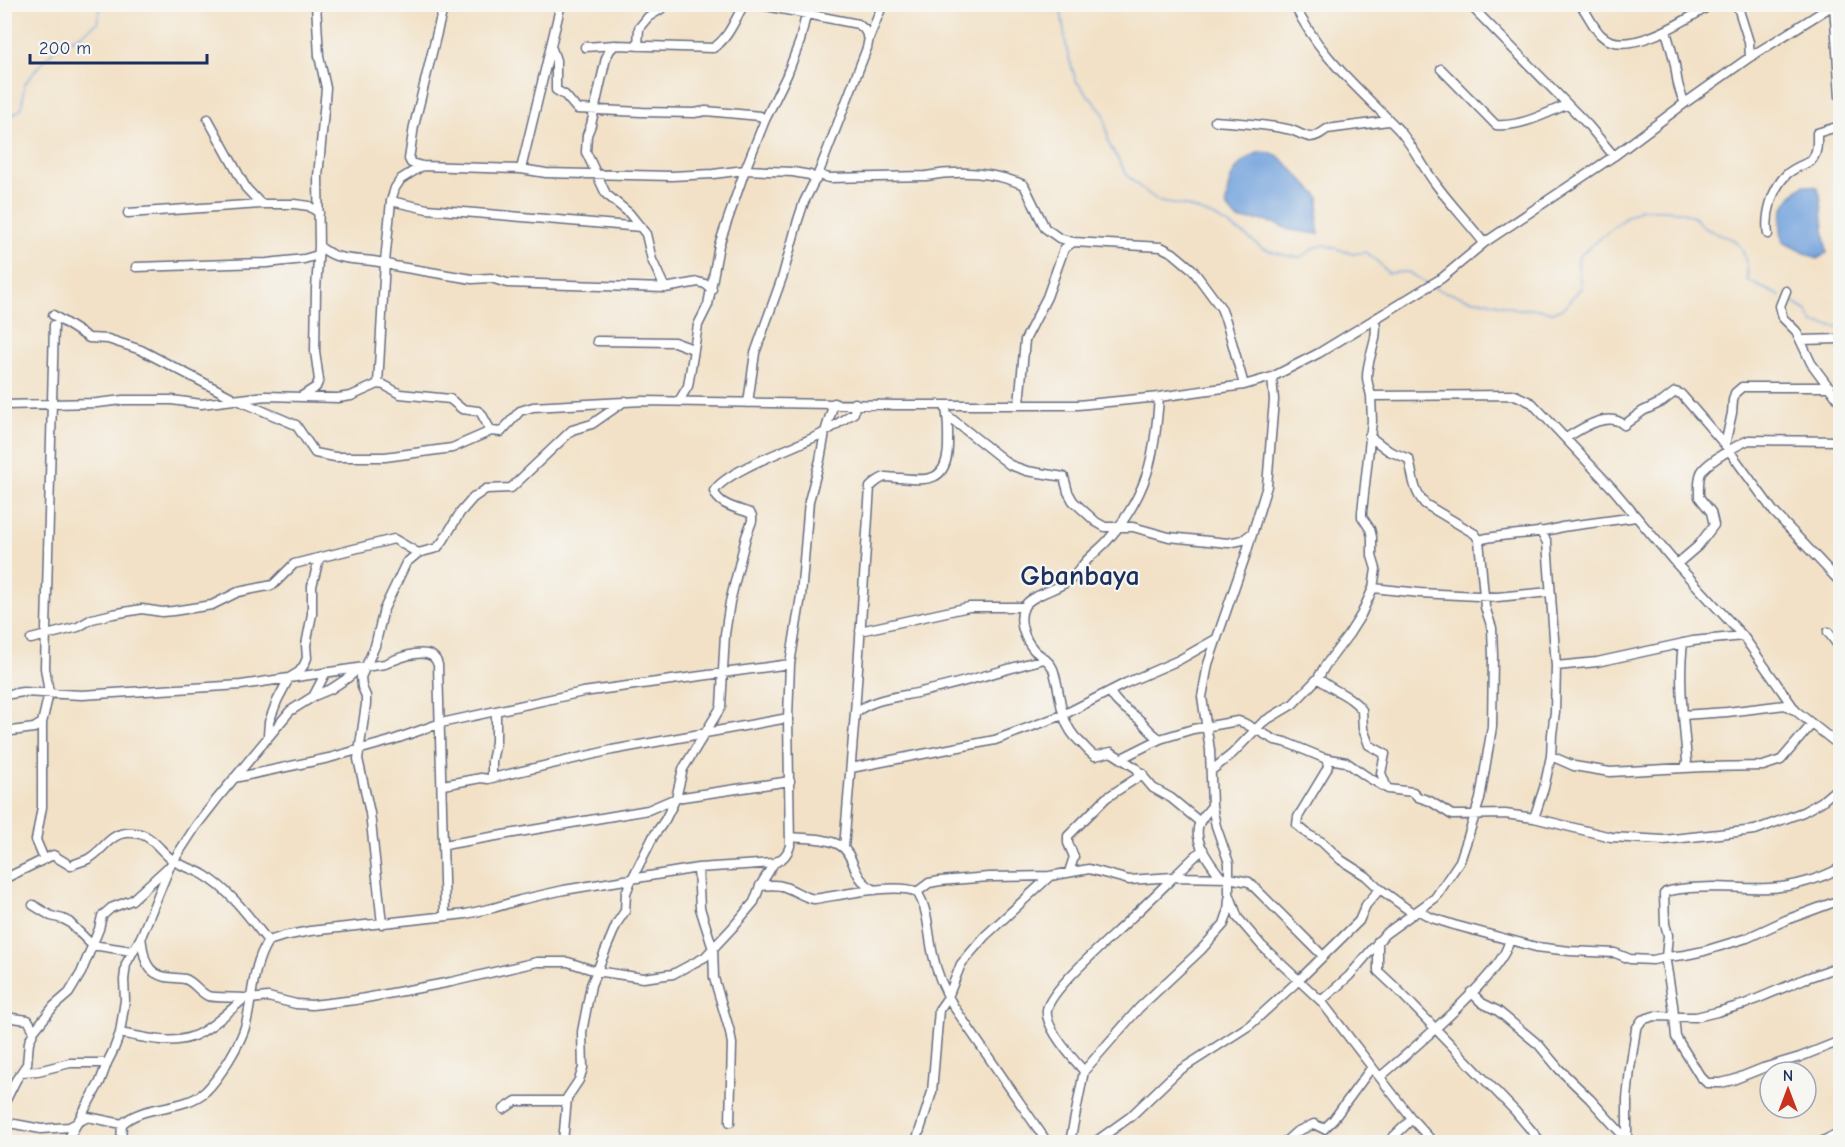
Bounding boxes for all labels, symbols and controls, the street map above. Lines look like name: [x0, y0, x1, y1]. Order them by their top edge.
scale bar: [30, 27, 207, 65]
text: 200 m: [39, 38, 91, 59]
district label: Gbanbaya: [1020, 560, 1140, 592]
north arrow: [1758, 1060, 1818, 1120]
text: N: [1783, 1067, 1793, 1085]

